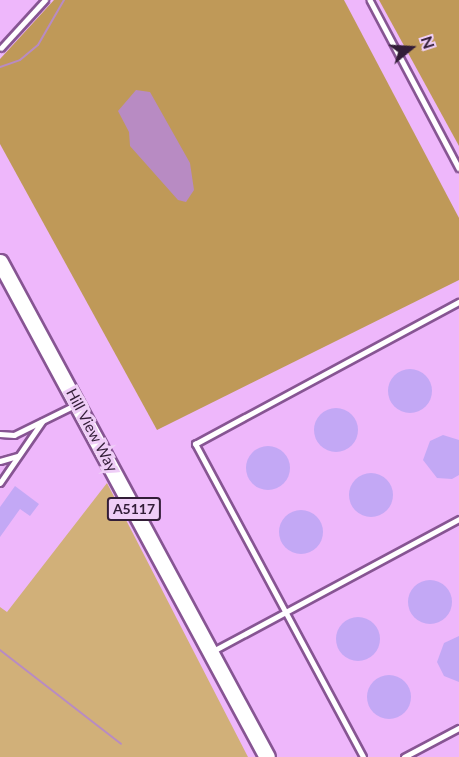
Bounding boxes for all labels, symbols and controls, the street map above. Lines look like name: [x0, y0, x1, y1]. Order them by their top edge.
north arrow: [381, 18, 441, 78]
text: N: [418, 33, 440, 51]
street label: Hill View Way: [62, 385, 122, 475]
road number: A5117: [106, 498, 162, 520]

